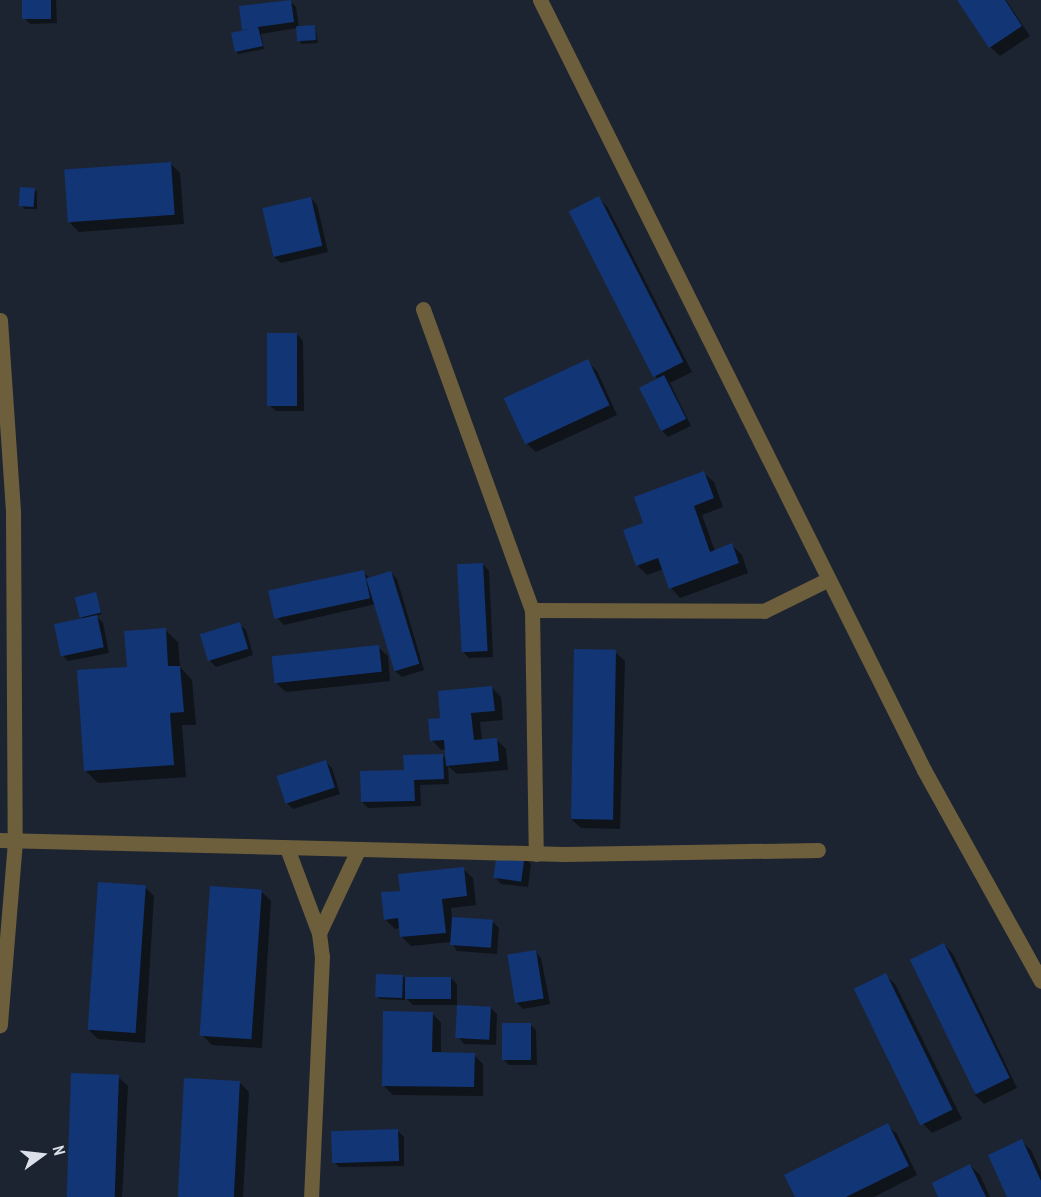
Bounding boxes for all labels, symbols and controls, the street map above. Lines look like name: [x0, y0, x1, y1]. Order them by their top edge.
north arrow: [12, 1125, 72, 1185]
text: N: [49, 1144, 70, 1157]

